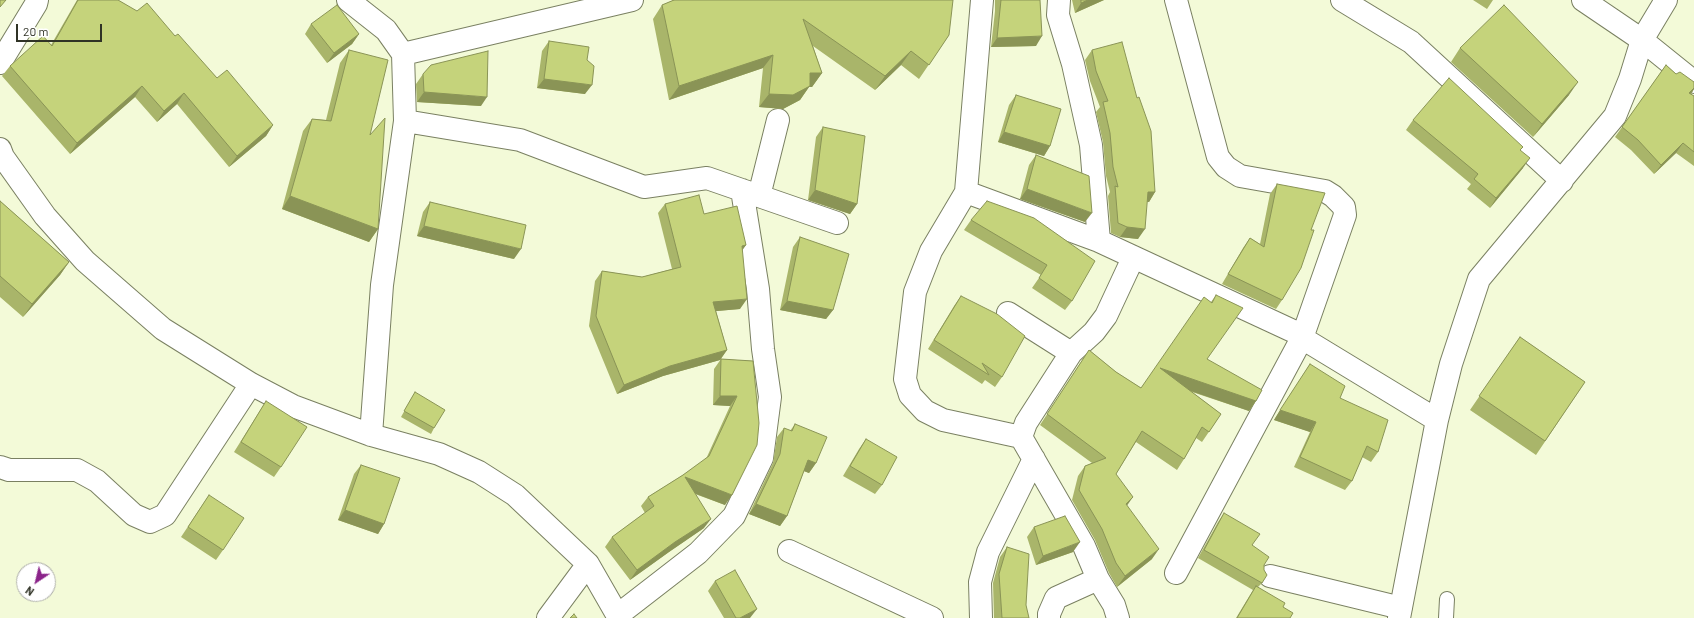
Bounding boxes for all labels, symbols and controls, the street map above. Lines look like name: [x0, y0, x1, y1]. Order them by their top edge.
scale bar: [18, 16, 104, 42]
text: 20 m: [23, 24, 49, 38]
north arrow: [16, 562, 56, 602]
text: N: [23, 584, 36, 599]

